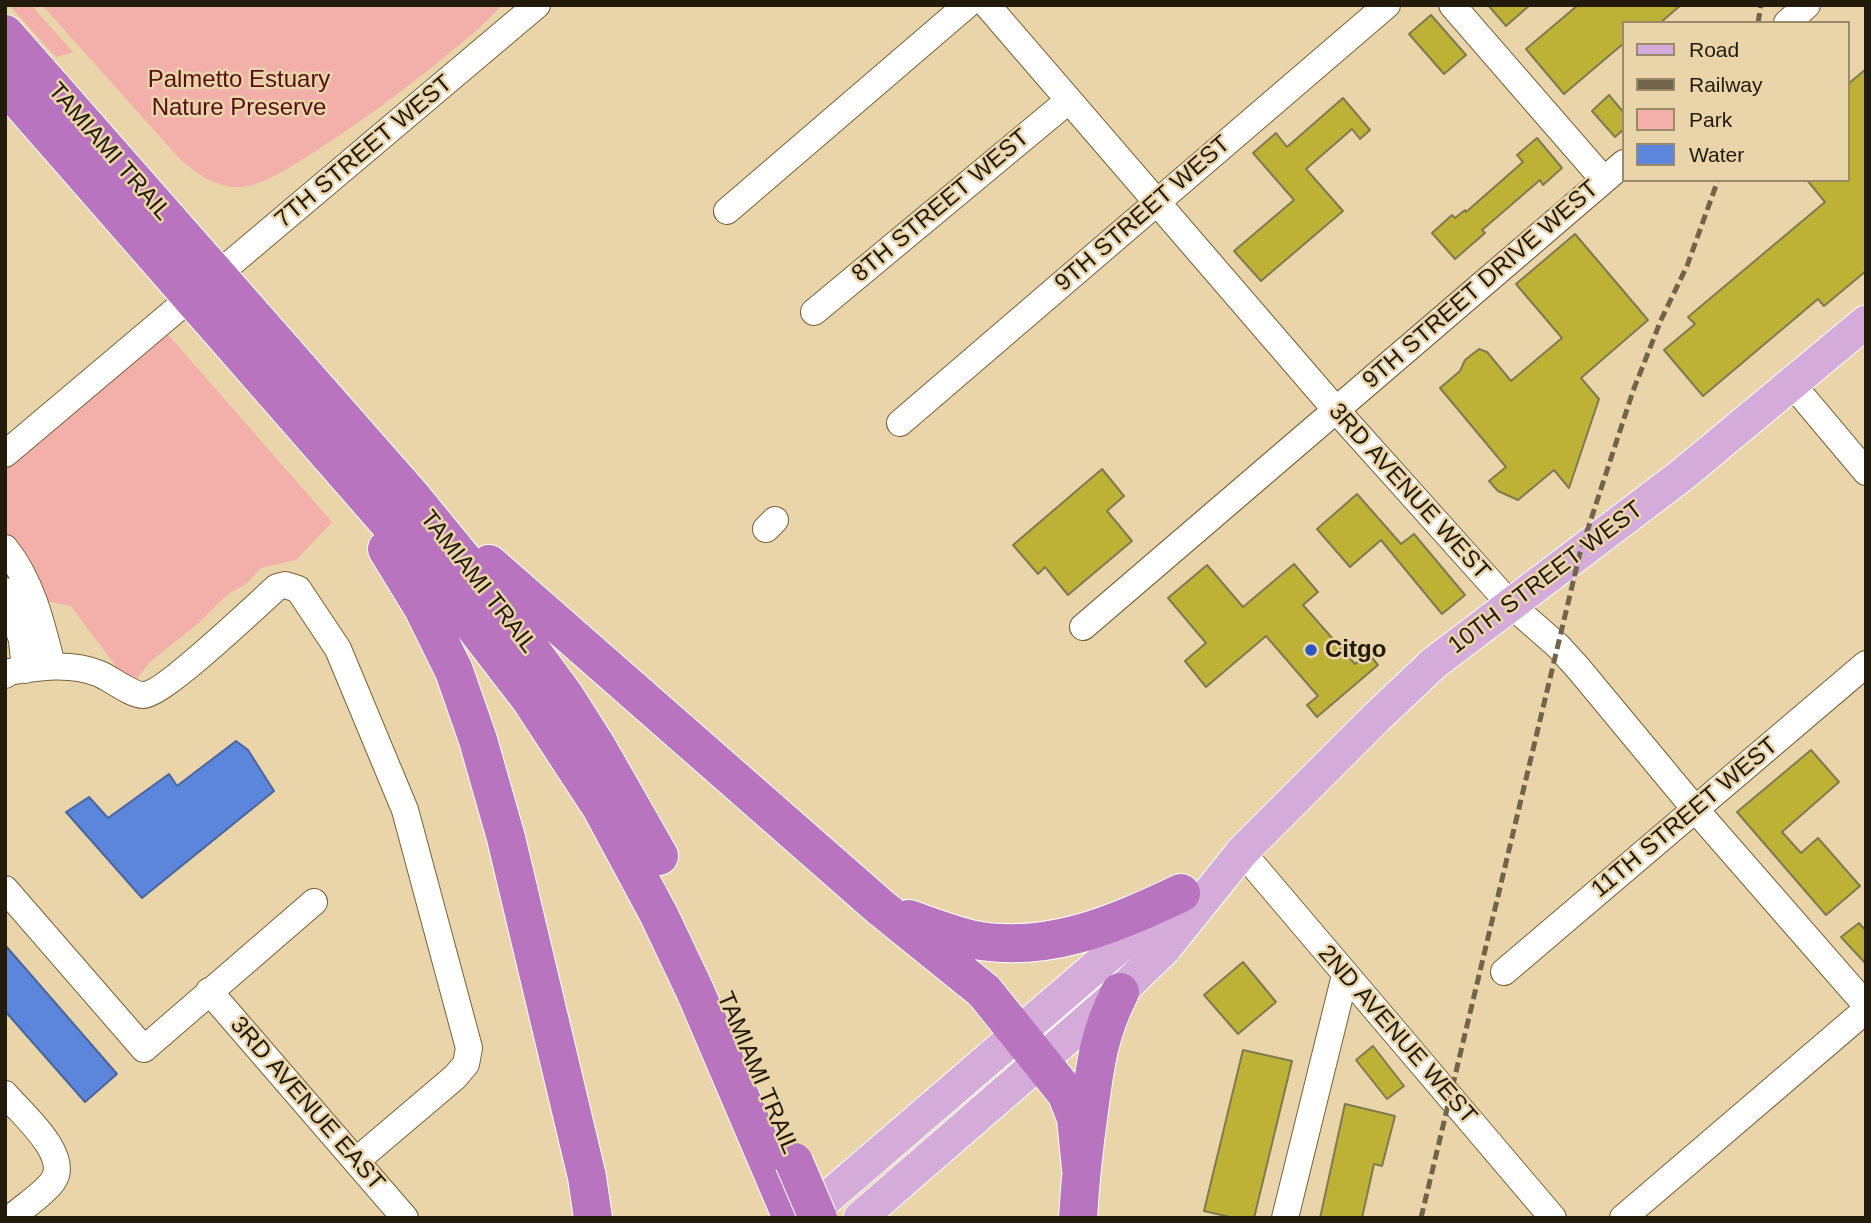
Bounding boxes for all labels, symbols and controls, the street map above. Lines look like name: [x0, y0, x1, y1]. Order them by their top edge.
legend: [1622, 21, 1850, 182]
text: Road: [1689, 38, 1739, 61]
park label: Palmetto Estuary Nature Preserve: [148, 66, 330, 122]
street label: 7TH STREET WEST: [269, 69, 459, 235]
text: Railway: [1689, 73, 1763, 96]
street label: TAMIAMI TRAIL: [41, 77, 177, 227]
text: Park: [1689, 108, 1732, 131]
street label: 8TH STREET WEST: [846, 123, 1036, 289]
street label: 9TH STREET WEST: [1050, 130, 1236, 298]
text: Water: [1689, 143, 1744, 166]
street label: 9TH STREET DRIVE WEST: [1357, 175, 1605, 395]
street label: 3RD AVENUE WEST: [1322, 398, 1496, 586]
street label: 10TH STREET WEST: [1443, 495, 1649, 661]
street label: TAMIAMI TRAIL: [413, 505, 543, 659]
place label: Citgo: [1325, 636, 1386, 664]
marker: Citgo: [1303, 642, 1319, 658]
street label: 11TH STREET WEST: [1586, 732, 1784, 904]
street label: 2ND AVENUE WEST: [1311, 940, 1483, 1130]
street label: TAMIAMI TRAIL: [710, 988, 804, 1158]
street label: 3RD AVENUE EAST: [224, 1011, 390, 1197]

